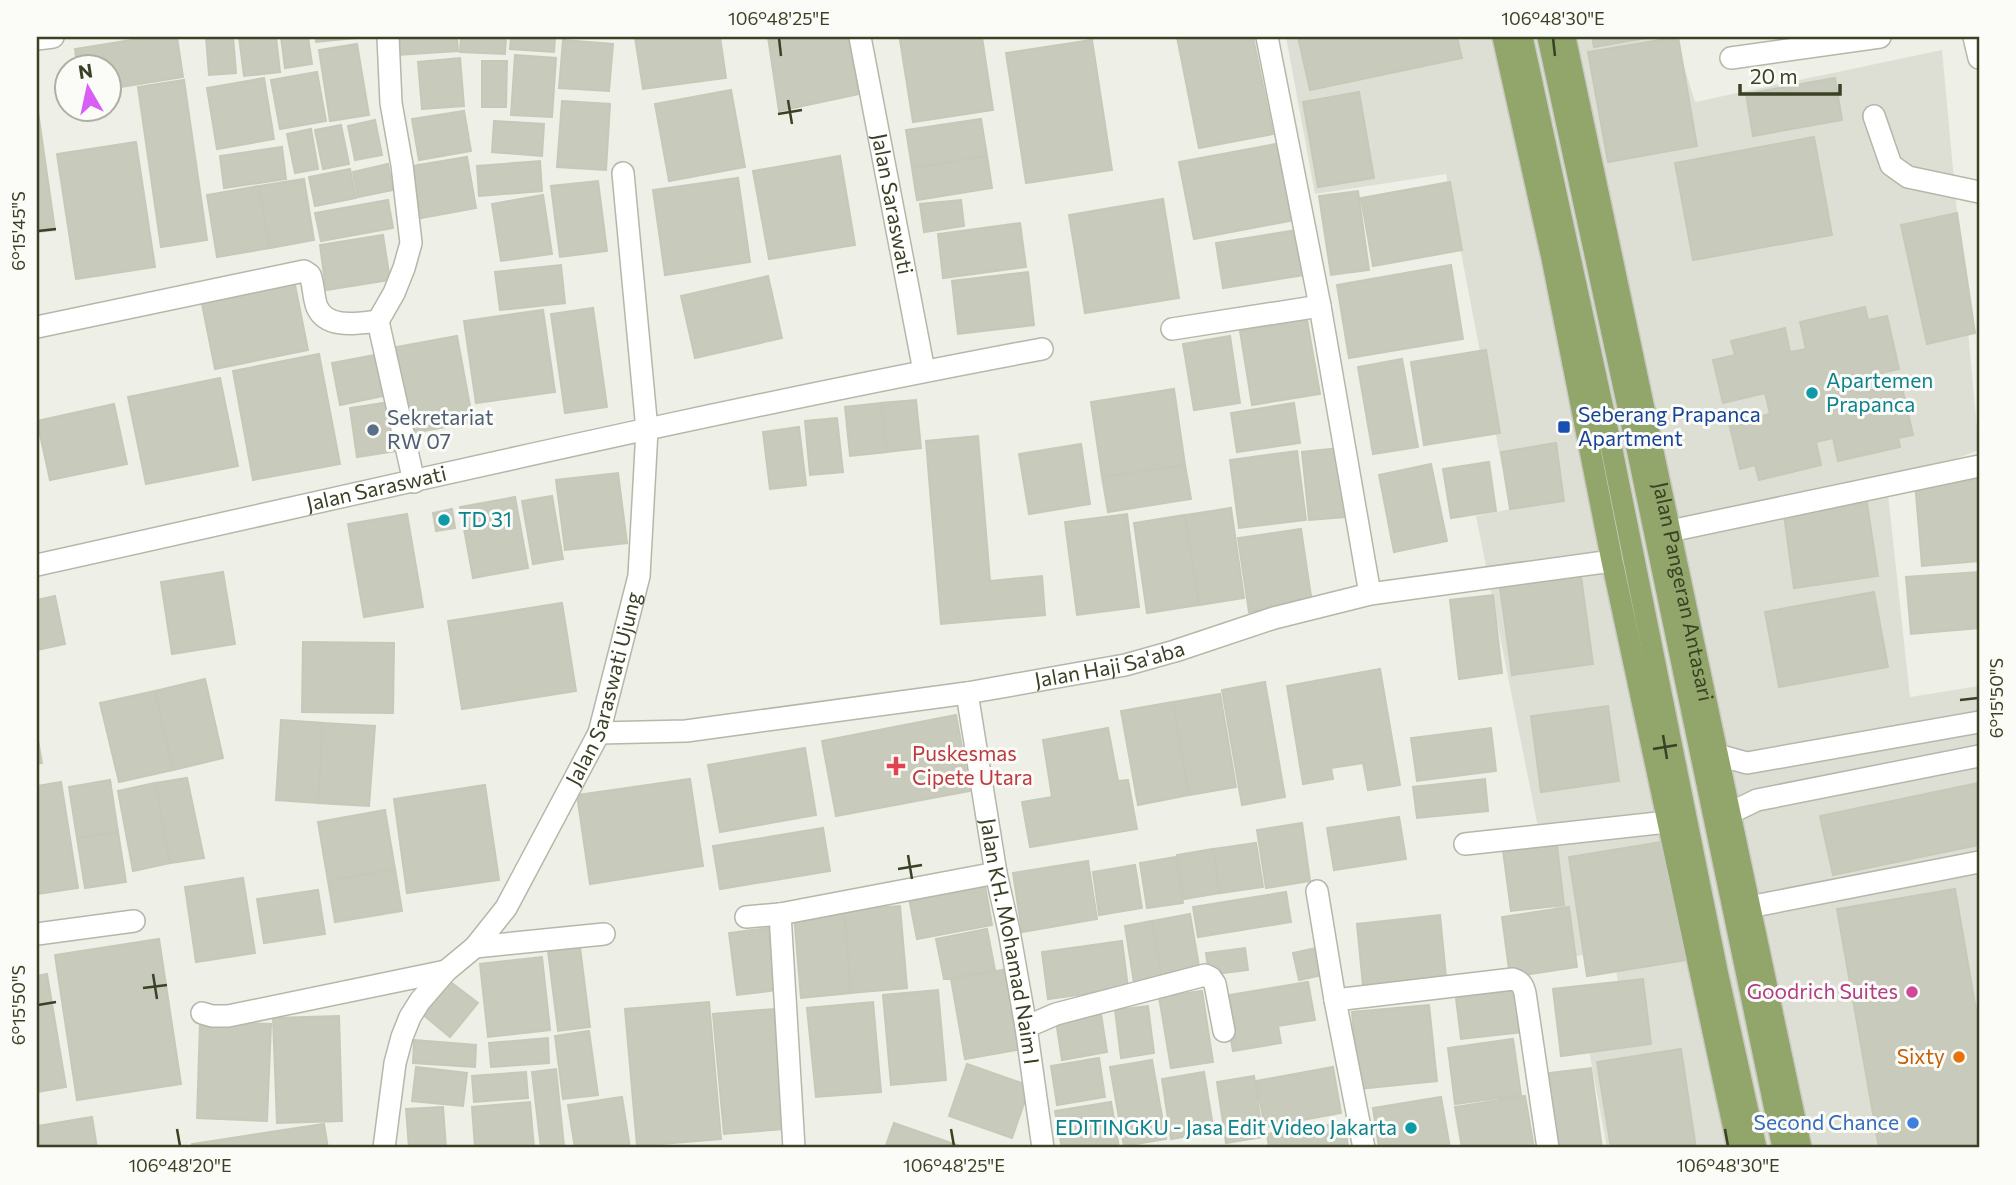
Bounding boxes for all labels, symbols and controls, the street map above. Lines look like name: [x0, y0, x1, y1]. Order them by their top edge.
text: 106°48'25"E: [728, 7, 830, 29]
text: 106°48'30"E: [1501, 7, 1605, 29]
north arrow: [52, 52, 122, 122]
scale bar: [1740, 52, 1839, 96]
text: N: [76, 58, 94, 83]
text: 20 m: [1750, 63, 1798, 88]
street label: Jalan Saraswati: [868, 131, 919, 276]
text: 6°15'45"S: [7, 191, 29, 271]
place label: Apartemen Prapanca: [1826, 367, 1933, 416]
marker: Apartemen Prapanca: [1804, 385, 1820, 401]
place label: Seberang Prapanca Apartment: [1578, 401, 1761, 450]
place label: Sekretariat RW 07: [387, 404, 494, 453]
marker: Seberang Prapanca Apartment: [1556, 419, 1572, 435]
marker: Sekretariat RW 07: [365, 422, 381, 438]
street label: Jalan Saraswati: [304, 460, 449, 515]
street label: Jalan Pangeran Antasari: [1649, 479, 1720, 703]
place label: TD 31: [458, 506, 512, 531]
marker: TD 31: [436, 512, 452, 528]
street label: Jalan Saraswati Ujung: [560, 589, 645, 789]
street label: Jalan Haji Sa'aba: [1032, 635, 1188, 692]
text: 6°15'50"S: [1985, 658, 2007, 738]
place label: Puskesmas Cipete Utara: [912, 740, 1033, 789]
marker: Puskesmas Cipete Utara: [886, 756, 906, 776]
street label: Jalan KH. Mohamad Naim I: [976, 816, 1045, 1066]
text: 6°15'50"S: [7, 965, 29, 1045]
place label: Goodrich Suites: [1747, 978, 1898, 1003]
marker: Goodrich Suites: [1904, 984, 1920, 1000]
place label: Sixty: [1897, 1043, 1945, 1068]
marker: Sixty: [1951, 1049, 1967, 1065]
place label: Second Chance: [1754, 1109, 1899, 1134]
place label: EDITINGKU - Jasa Edit Video Jakarta: [1055, 1114, 1397, 1139]
marker: Second Chance: [1905, 1115, 1921, 1131]
marker: EDITINGKU - Jasa Edit Video Jakarta: [1403, 1120, 1419, 1136]
text: 106°48'20"E: [128, 1154, 232, 1176]
text: 106°48'25"E: [903, 1154, 1005, 1176]
text: 106°48'30"E: [1676, 1154, 1780, 1176]

